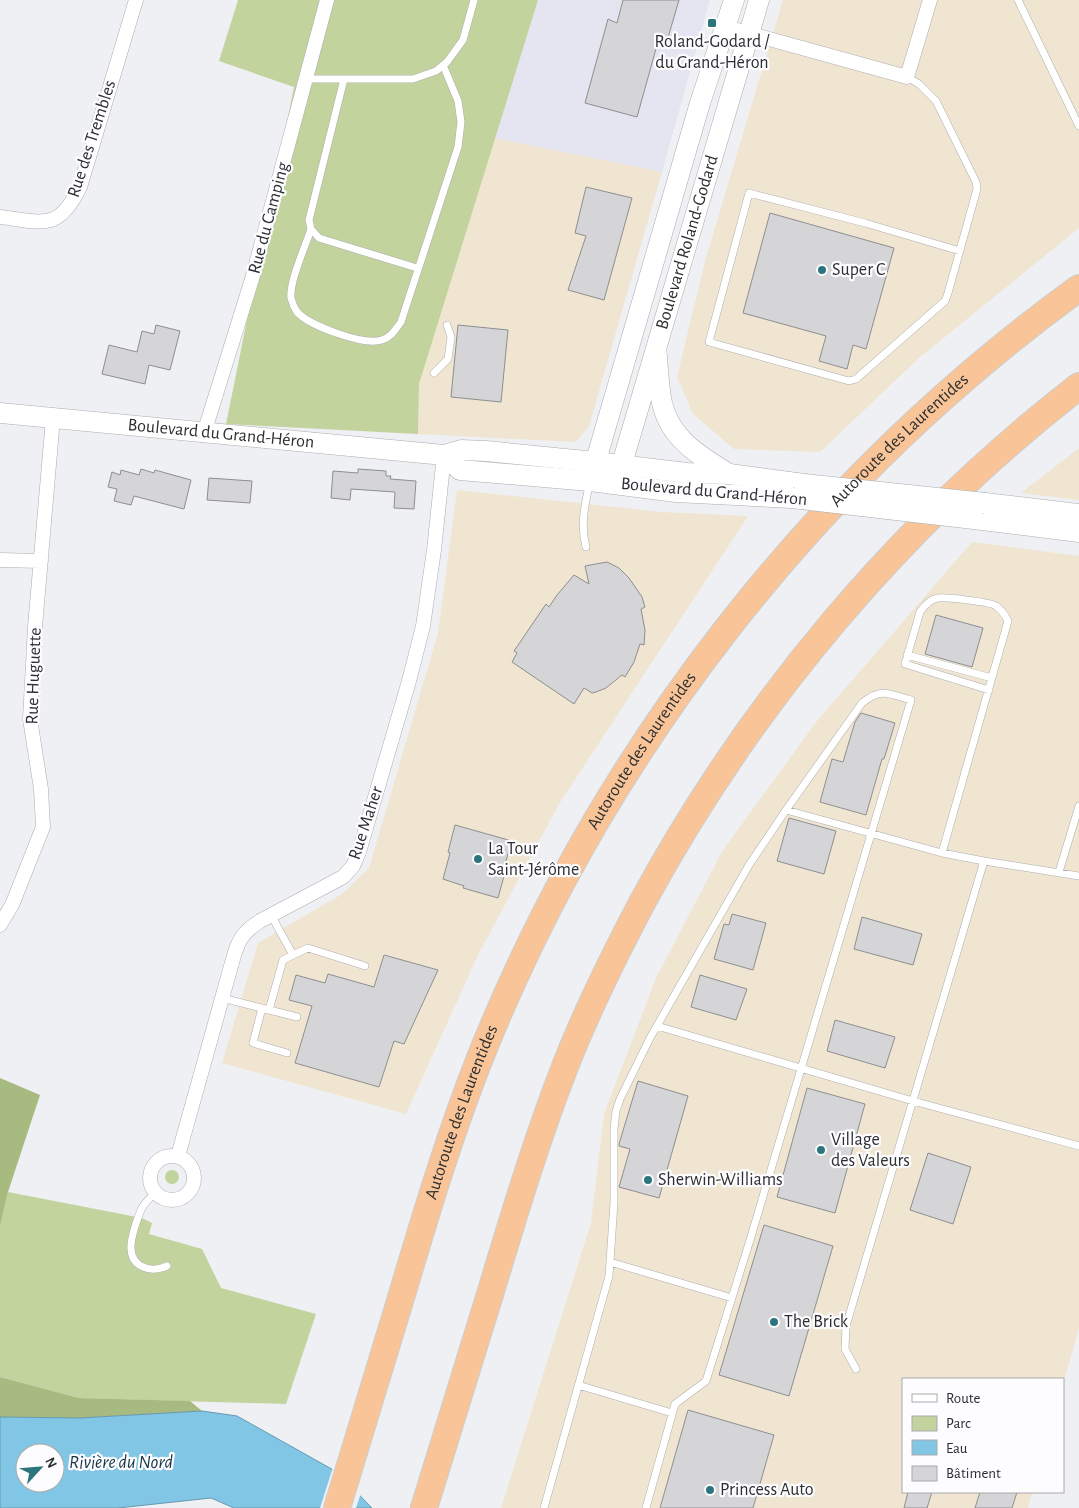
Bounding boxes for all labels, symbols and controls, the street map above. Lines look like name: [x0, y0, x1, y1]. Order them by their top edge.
marker: Roland-Godard / du Grand-Héron: [706, 17, 718, 29]
place label: Roland-Godard / du Grand-Héron: [655, 33, 770, 72]
street label: Rue des Trembles: [65, 78, 119, 200]
street label: Boulevard Roland-Godard: [653, 153, 722, 332]
street label: Rue du Camping: [245, 160, 293, 276]
place label: Super C: [832, 261, 885, 279]
marker: Super C: [816, 264, 828, 276]
street label: Autoroute des Laurentides: [827, 370, 972, 511]
street label: Boulevard du Grand-Héron: [127, 416, 315, 452]
street label: Boulevard du Grand-Héron: [620, 475, 808, 509]
street label: Rue Huguette: [23, 627, 45, 725]
street label: Autoroute des Laurentides: [584, 669, 700, 833]
street label: Rue Maher: [346, 784, 386, 862]
place label: La Tour Saint-Jérôme: [488, 840, 579, 879]
marker: La Tour Saint-Jérôme: [472, 853, 484, 865]
street label: Autoroute des Laurentides: [422, 1022, 501, 1202]
place label: Village des Valeurs: [831, 1131, 910, 1170]
marker: Village des Valeurs: [815, 1144, 827, 1156]
place label: Sherwin-Williams: [658, 1171, 783, 1189]
marker: Sherwin-Williams: [642, 1174, 654, 1186]
place label: The Brick: [784, 1313, 849, 1331]
marker: The Brick: [768, 1316, 780, 1328]
legend: [902, 1378, 1064, 1493]
text: Route: [946, 1391, 980, 1406]
text: Parc: [946, 1416, 971, 1431]
text: Eau: [946, 1441, 968, 1456]
north arrow: [15, 1443, 65, 1493]
water label: Rivière du Nord: [69, 1453, 174, 1472]
text: N: [42, 1455, 59, 1470]
text: Bâtiment: [946, 1466, 1001, 1481]
place label: Princess Auto: [720, 1481, 814, 1499]
marker: Princess Auto: [704, 1484, 716, 1496]

